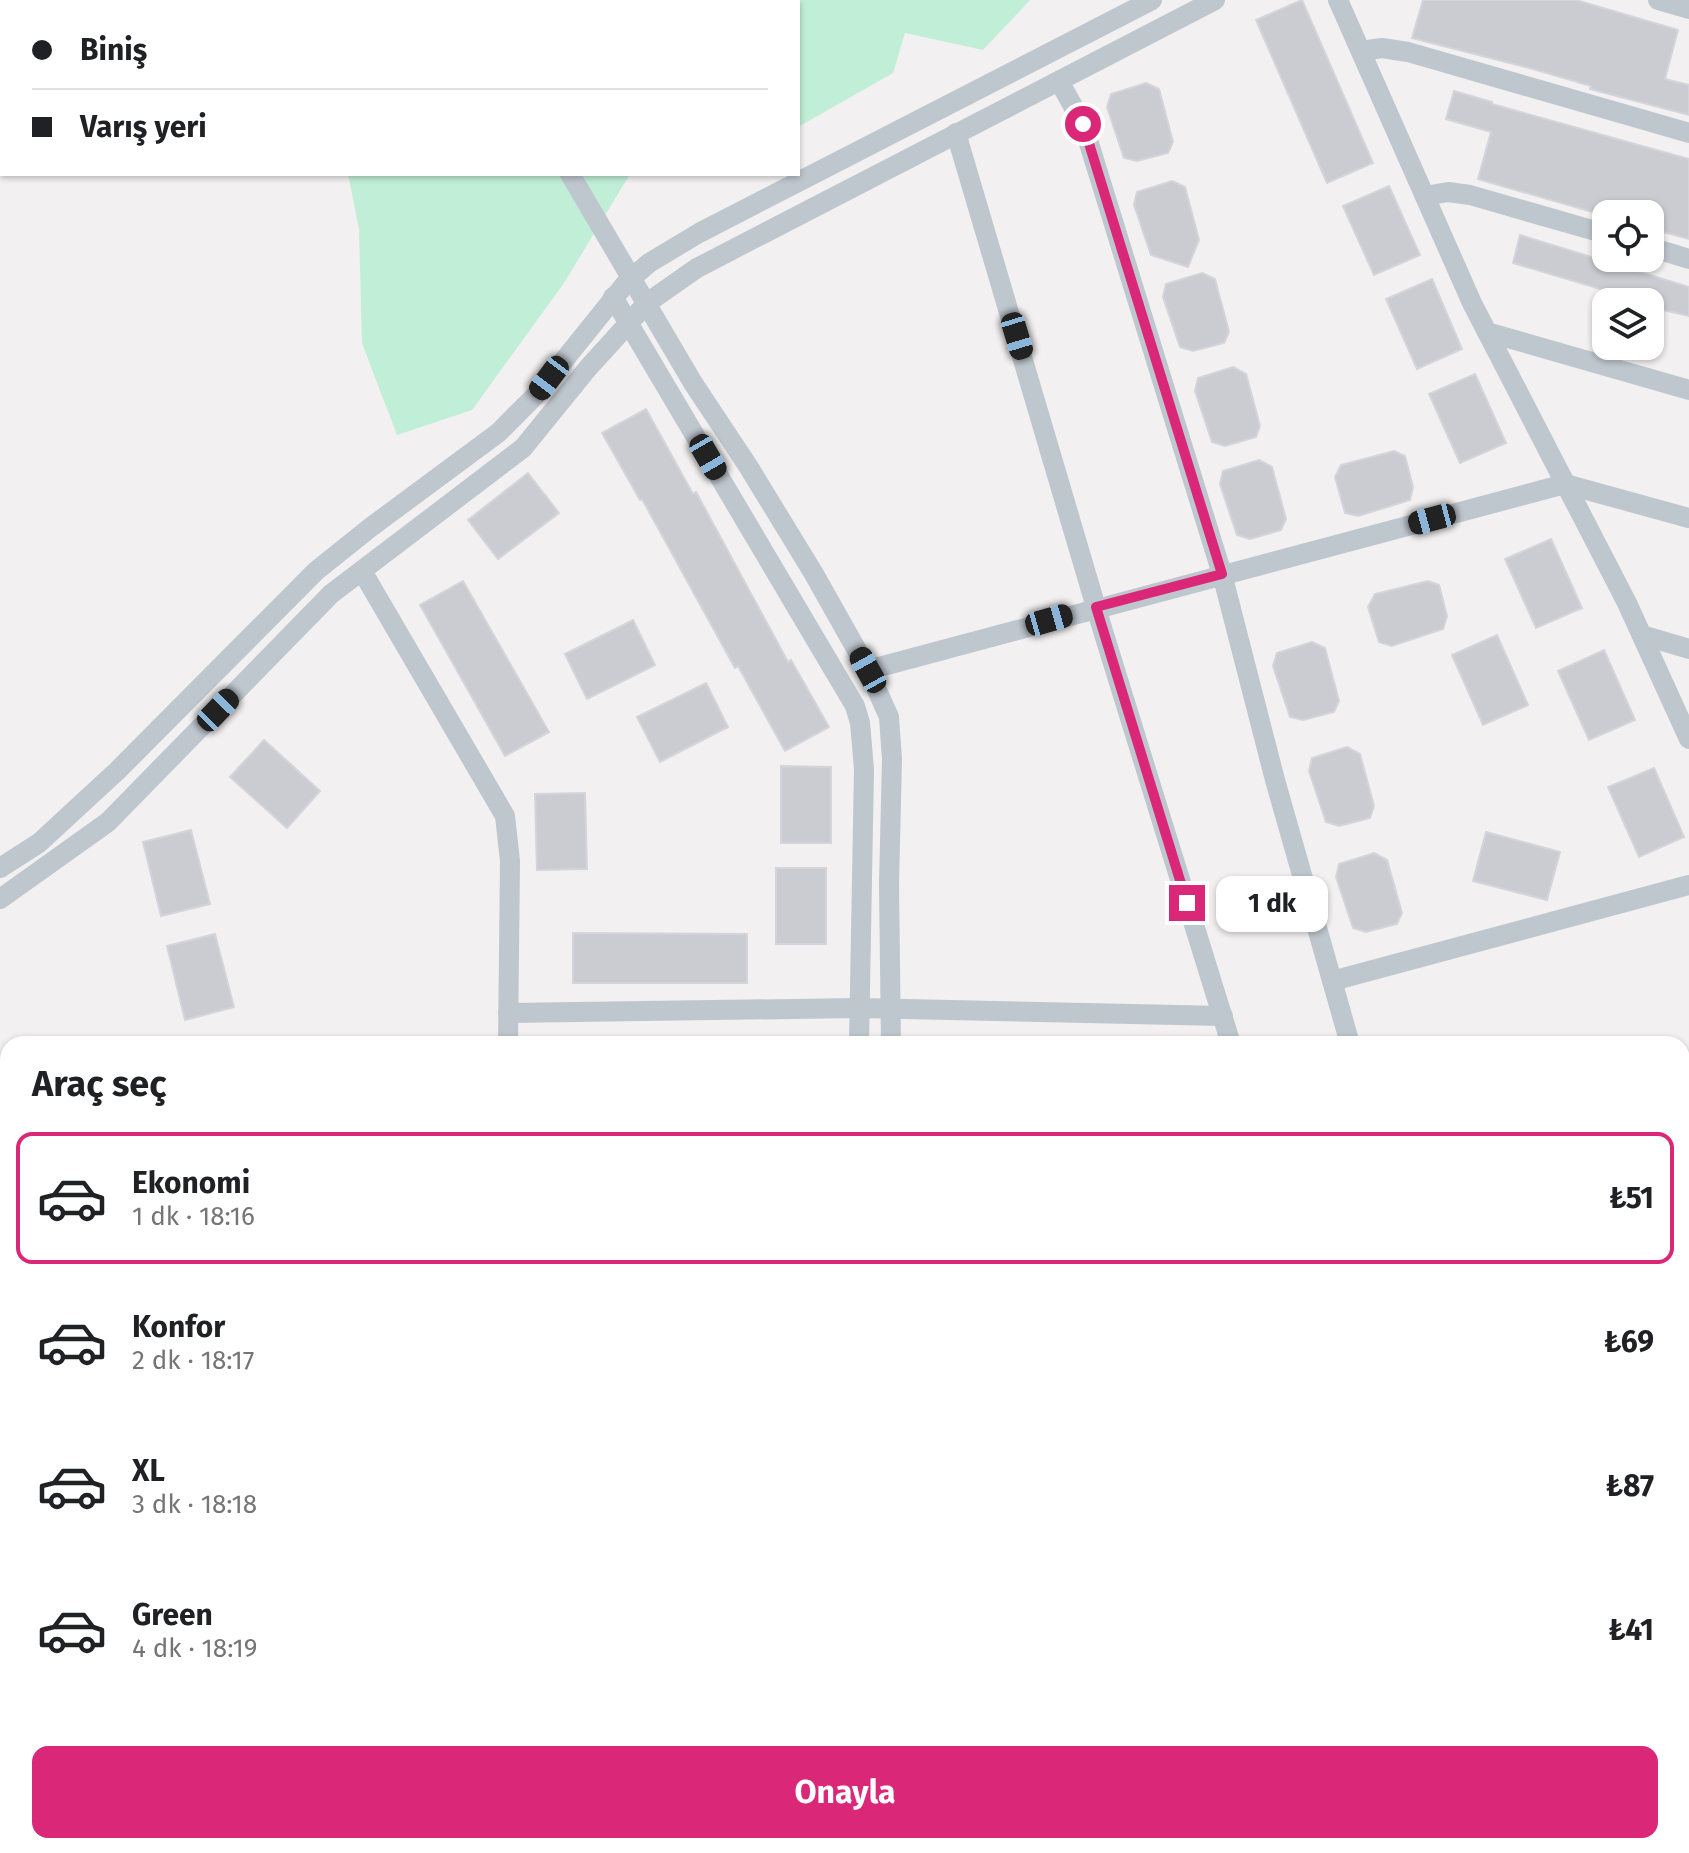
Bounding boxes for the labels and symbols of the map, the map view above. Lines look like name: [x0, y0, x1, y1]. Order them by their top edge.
route start: [1065, 106, 1101, 142]
car: [999, 310, 1035, 362]
car: [525, 352, 573, 404]
car: [686, 430, 730, 484]
car: [1406, 501, 1458, 537]
car: [1023, 602, 1075, 638]
car: [846, 643, 890, 697]
car: [193, 684, 243, 736]
callout: 1 dk: [1215, 875, 1327, 931]
route end: [1169, 885, 1205, 921]

